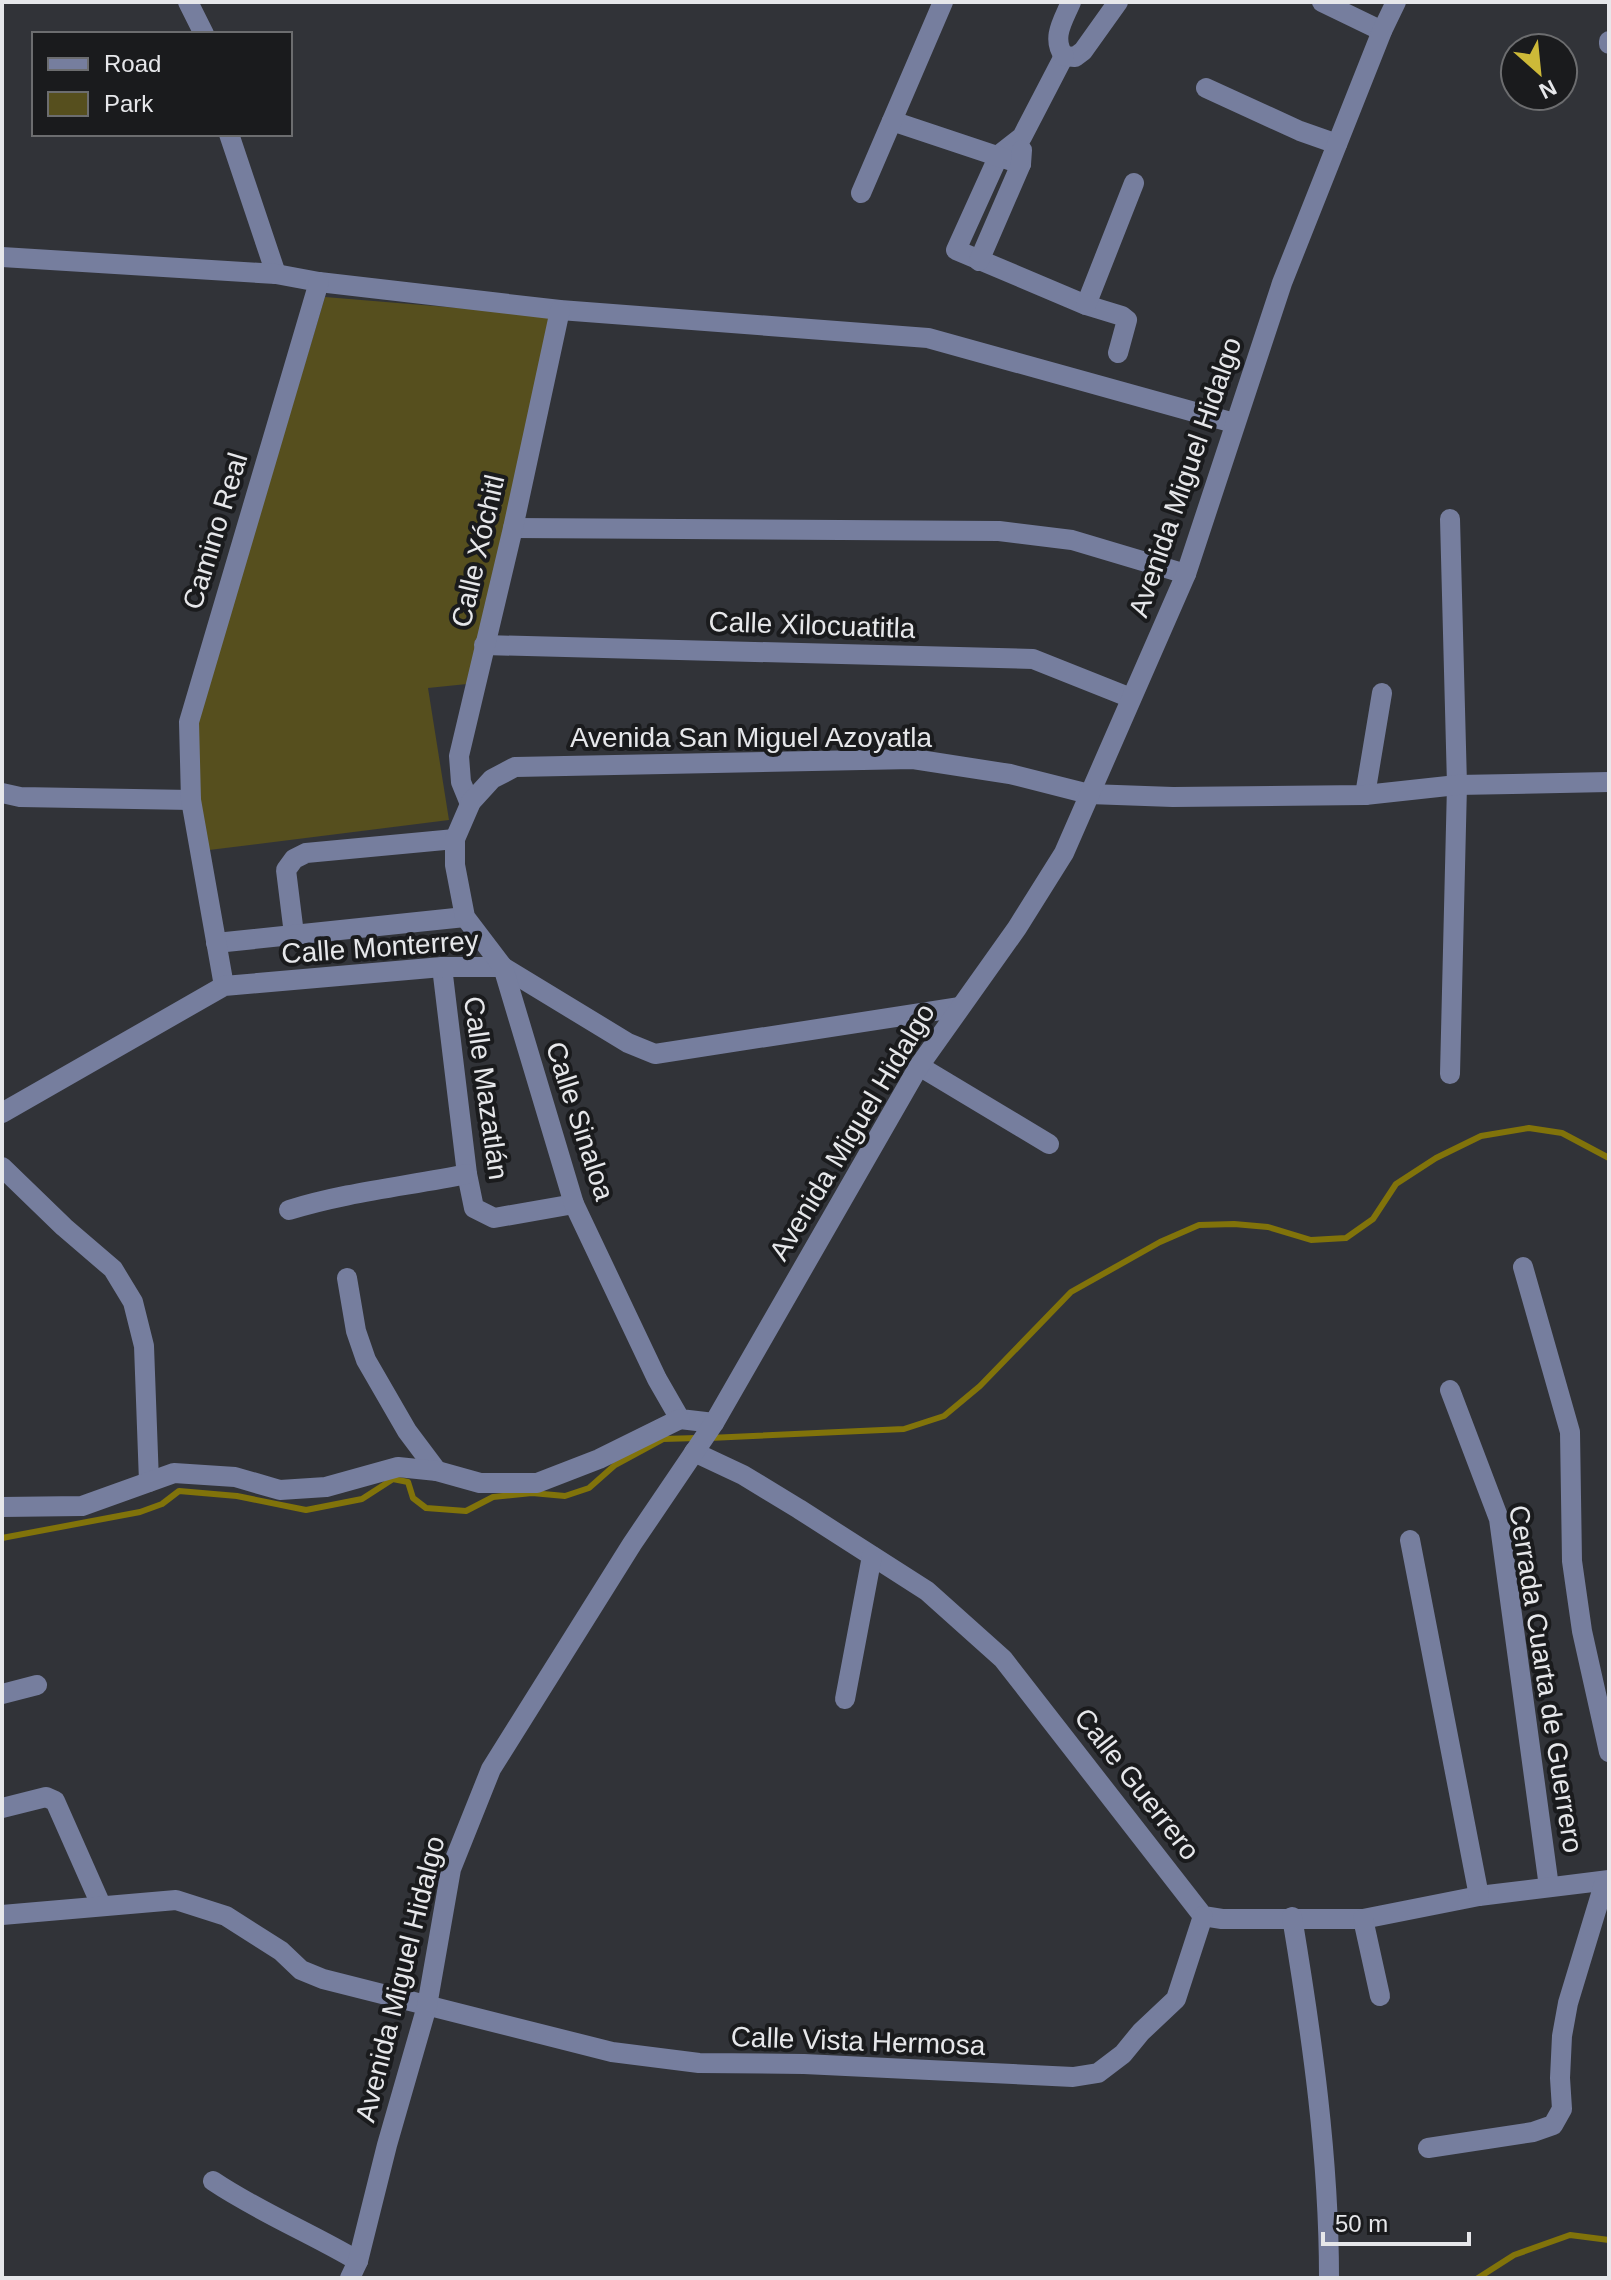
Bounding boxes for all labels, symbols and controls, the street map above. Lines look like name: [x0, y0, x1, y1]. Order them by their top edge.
legend: [32, 32, 292, 136]
north arrow: [1499, 32, 1579, 112]
text: Road: [104, 50, 161, 77]
text: N: [1535, 75, 1561, 104]
text: Park: [104, 90, 154, 117]
street label: Avenida Miguel Hidalgo: [1123, 333, 1247, 621]
street label: Camino Real: [177, 449, 253, 613]
street label: Calle Xóchitl: [445, 472, 511, 630]
street label: Calle Xilocuatitla: [708, 606, 916, 644]
street label: Avenida San Miguel Azoyatla: [570, 722, 933, 753]
street label: Calle Monterrey: [280, 925, 480, 969]
street label: Calle Mazatlán: [458, 994, 514, 1182]
street label: Avenida Miguel Hidalgo: [763, 998, 941, 1266]
street label: Calle Sinaloa: [540, 1038, 620, 1205]
street label: Cerrada Cuarta de Guerrero: [1503, 1503, 1589, 1855]
street label: Calle Guerrero: [1068, 1702, 1206, 1866]
street label: Avenida Miguel Hidalgo: [349, 1833, 451, 2125]
street label: Calle Vista Hermosa: [730, 2021, 986, 2061]
scale bar: [1323, 2196, 1469, 2246]
text: 50 m: [1335, 2210, 1388, 2237]

